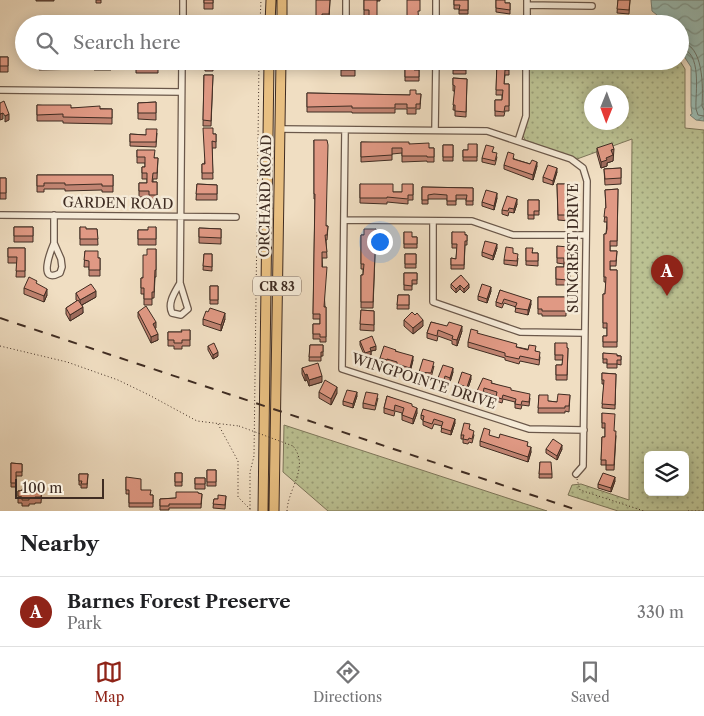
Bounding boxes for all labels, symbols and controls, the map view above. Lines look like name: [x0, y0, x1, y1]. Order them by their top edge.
search box: [15, 15, 689, 70]
icon: search: [33, 29, 61, 57]
text: Search here: [73, 31, 181, 54]
north arrow: [584, 85, 629, 130]
street label: ORCHARD ROAD: [255, 134, 275, 258]
street label: SUNCREST DRIVE: [564, 183, 582, 313]
street label: GARDEN ROAD: [62, 193, 174, 213]
your location: [367, 229, 393, 255]
pin: A: [651, 255, 683, 296]
road number: CR 83: [253, 276, 301, 296]
street label: WINGPOINTE DRIVE: [348, 349, 499, 413]
map controls: [644, 451, 689, 496]
button: layers: [644, 451, 689, 496]
scale bar: [15, 476, 104, 499]
text: 100 m: [22, 479, 62, 497]
text: Nearby: [20, 531, 99, 556]
text: Barnes Forest Preserve: [67, 590, 291, 613]
text: A: [30, 602, 42, 622]
text: 330 m: [637, 602, 684, 622]
text: Park: [67, 613, 102, 633]
tab: Map: [94, 658, 124, 706]
tab: Directions: [313, 658, 382, 706]
tab: Saved: [571, 658, 610, 706]

